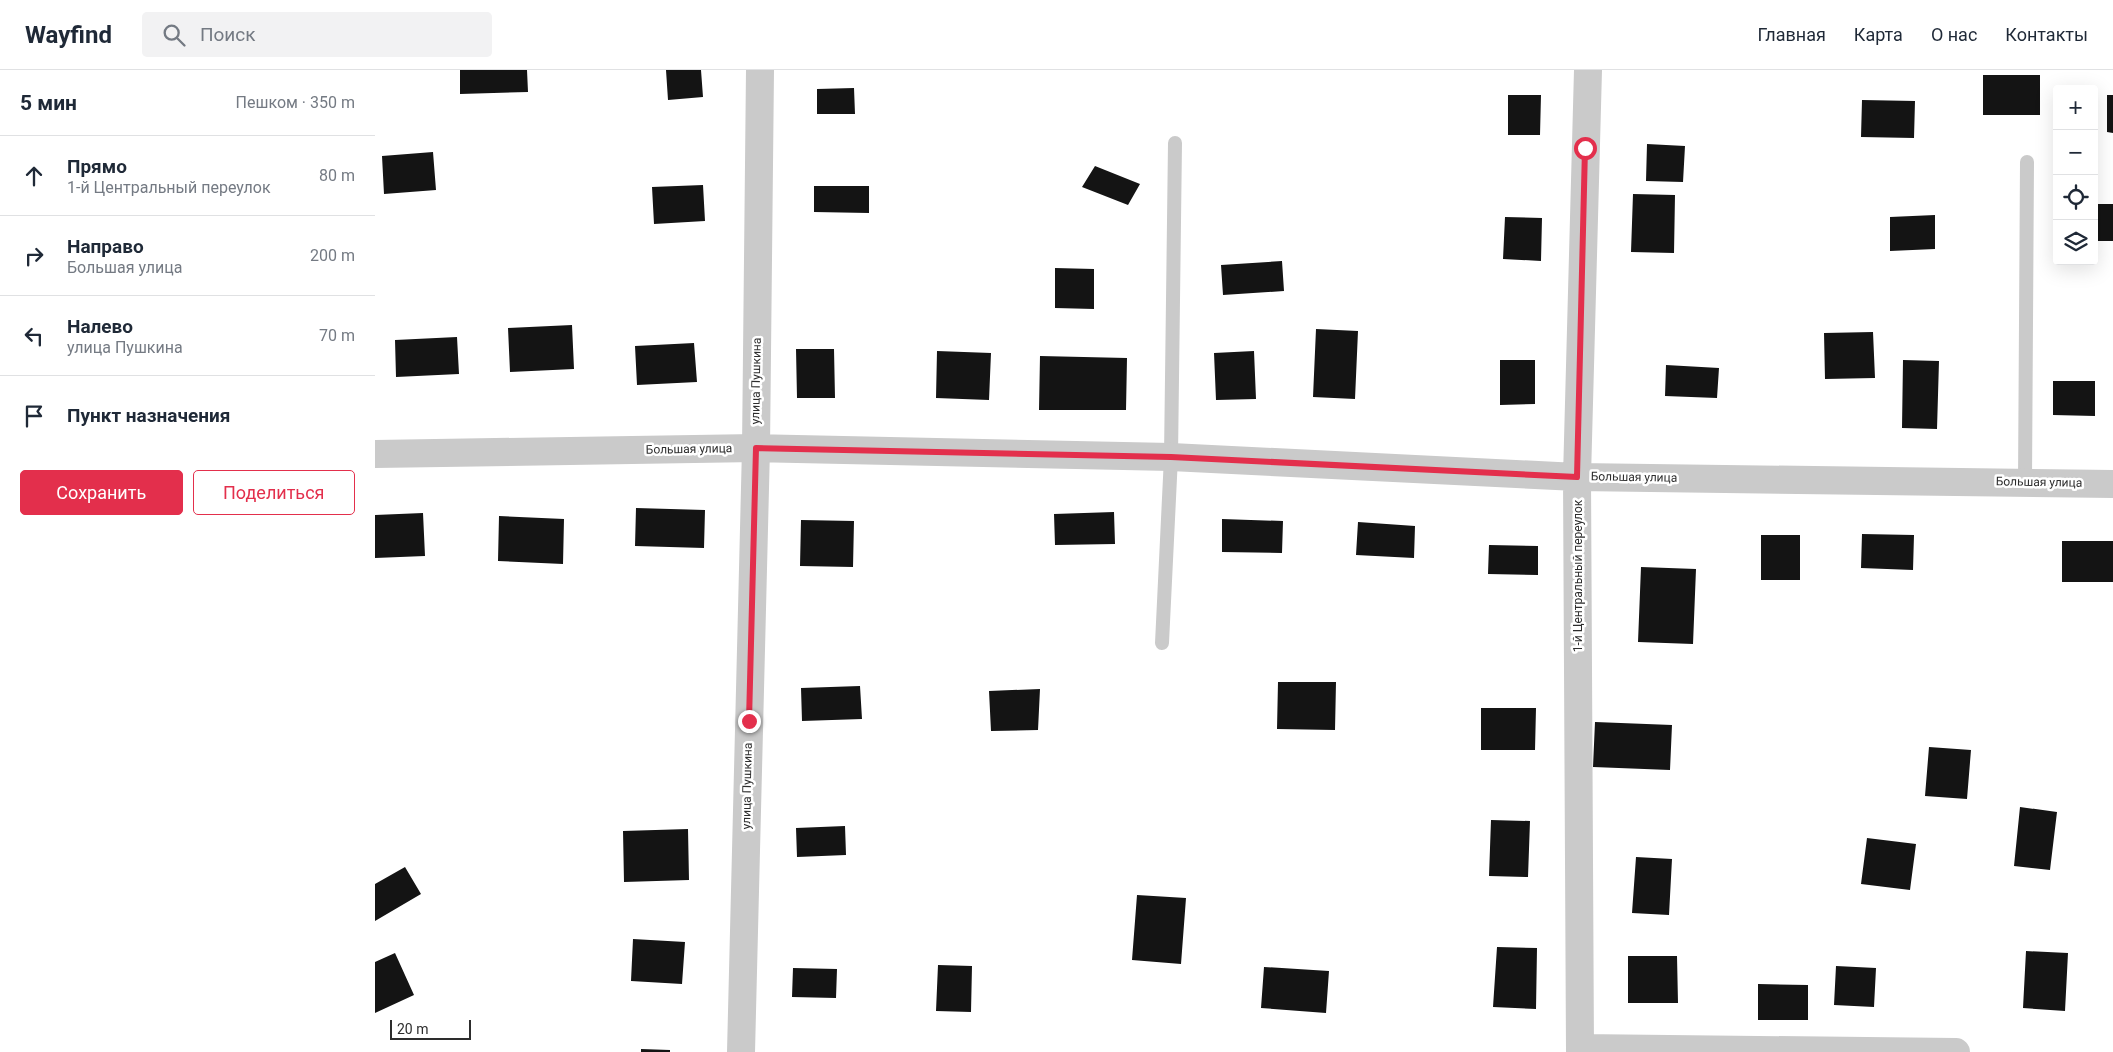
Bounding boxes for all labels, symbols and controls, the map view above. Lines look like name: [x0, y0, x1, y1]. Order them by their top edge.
search box: [142, 12, 492, 57]
text: Wayfind: [25, 21, 112, 49]
icon: search: [160, 21, 188, 49]
text: Поиск: [200, 23, 256, 46]
text: Главная: [1757, 24, 1826, 45]
text: Карта: [1854, 24, 1903, 45]
text: О нас: [1931, 24, 1977, 45]
text: Контакты: [2005, 24, 2088, 45]
map controls: [2053, 85, 2098, 265]
button: +: [2053, 85, 2098, 130]
text: 5 мин: [20, 91, 77, 115]
text: Пешком · 350 m: [236, 93, 355, 112]
button: −: [2053, 130, 2098, 175]
route start: [1574, 137, 1597, 160]
text: Прямо: [67, 155, 127, 178]
icon: ahead: [20, 162, 48, 190]
text: 80 m: [319, 166, 355, 185]
button: locate: [2053, 175, 2098, 220]
text: 1-й Центральный переулок: [67, 178, 271, 197]
button: layers: [2053, 220, 2098, 265]
text: Направо: [67, 235, 144, 258]
icon: right: [20, 242, 48, 270]
text: 200 m: [310, 246, 355, 265]
text: Большая улица: [67, 258, 182, 277]
text: Налево: [67, 315, 133, 338]
icon: left: [20, 322, 48, 350]
text: 70 m: [319, 326, 355, 345]
text: улица Пушкина: [67, 338, 183, 357]
street label: улица Пушкина: [748, 338, 764, 424]
icon: arrive: [20, 402, 48, 430]
text: Пункт назначения: [67, 404, 230, 427]
street label: Большая улица: [646, 441, 732, 457]
street label: Большая улица: [1591, 469, 1677, 485]
button: Сохранить: [20, 470, 183, 515]
button: Поделиться: [193, 470, 355, 515]
street label: Большая улица: [1996, 474, 2082, 490]
street label: 1-й Центральный переулок: [1571, 499, 1585, 652]
route end: [738, 710, 761, 733]
street label: улица Пушкина: [739, 743, 755, 829]
scale bar: [390, 1017, 471, 1040]
text: 20 m: [397, 1021, 429, 1037]

